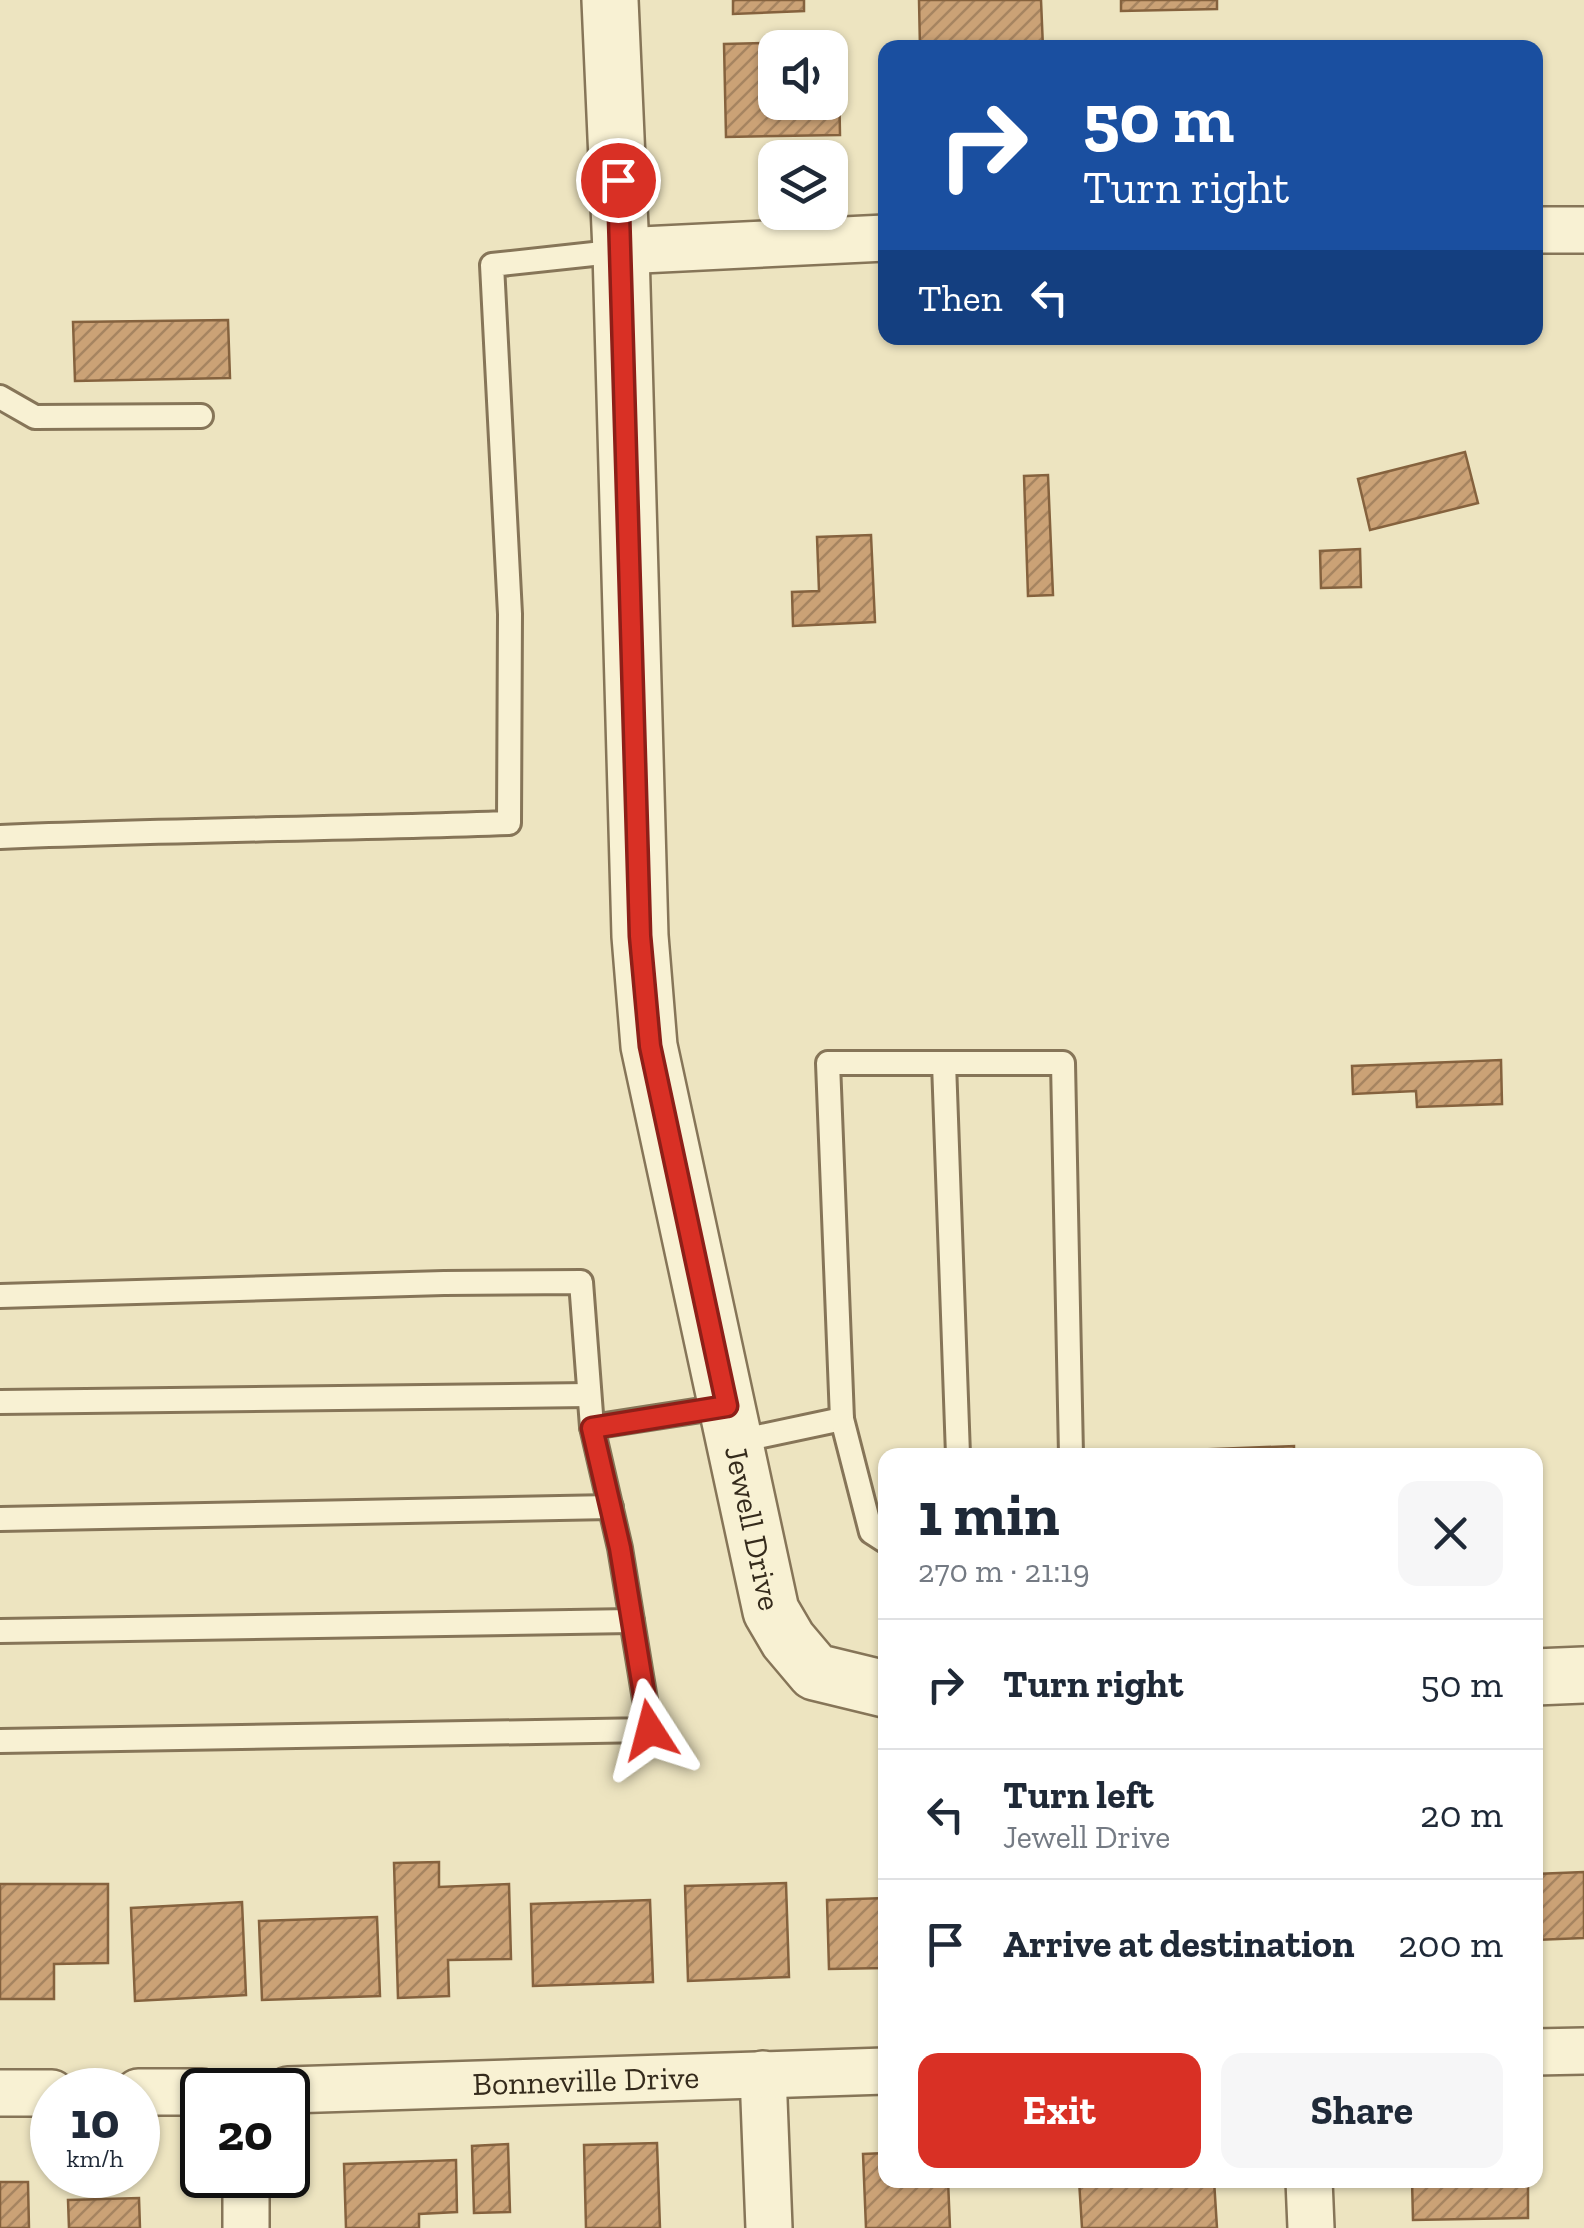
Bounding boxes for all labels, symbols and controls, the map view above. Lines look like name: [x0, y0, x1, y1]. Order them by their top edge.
map controls: [758, 30, 848, 230]
button: sound: [758, 30, 848, 120]
text: 50 m: [1083, 76, 1234, 160]
icon: right: [918, 80, 1048, 210]
pin: [576, 138, 661, 223]
button: layers: [758, 140, 848, 230]
icon: arrive: [591, 153, 646, 208]
text: Turn right: [1083, 161, 1289, 215]
icon: left: [1022, 270, 1077, 325]
text: Then: [918, 275, 1002, 321]
street label: Jewell Drive: [717, 1442, 789, 1614]
text: 1 min: [918, 1478, 1060, 1550]
button: close: [1398, 1481, 1503, 1586]
text: 270 m · 21:19: [918, 1552, 1090, 1590]
icon: right: [918, 1657, 973, 1712]
text: Turn right: [1003, 1661, 1183, 1707]
text: 50 m: [1420, 1661, 1503, 1707]
position arrow: [598, 1678, 702, 1782]
text: Turn left: [1003, 1772, 1154, 1818]
icon: left: [918, 1787, 973, 1842]
text: 20 m: [1420, 1791, 1503, 1837]
text: Jewell Drive: [1003, 1818, 1170, 1856]
icon: arrive: [918, 1917, 973, 1972]
text: Arrive at destination: [1003, 1921, 1354, 1967]
text: 200 m: [1398, 1921, 1503, 1967]
button: Exit: [918, 2053, 1201, 2168]
button: Share: [1221, 2053, 1503, 2168]
street label: Bonneville Drive: [472, 2058, 700, 2103]
speed limit sign: 20: [180, 2068, 310, 2198]
text: 10: [71, 2091, 120, 2151]
text: km/h: [66, 2143, 124, 2173]

